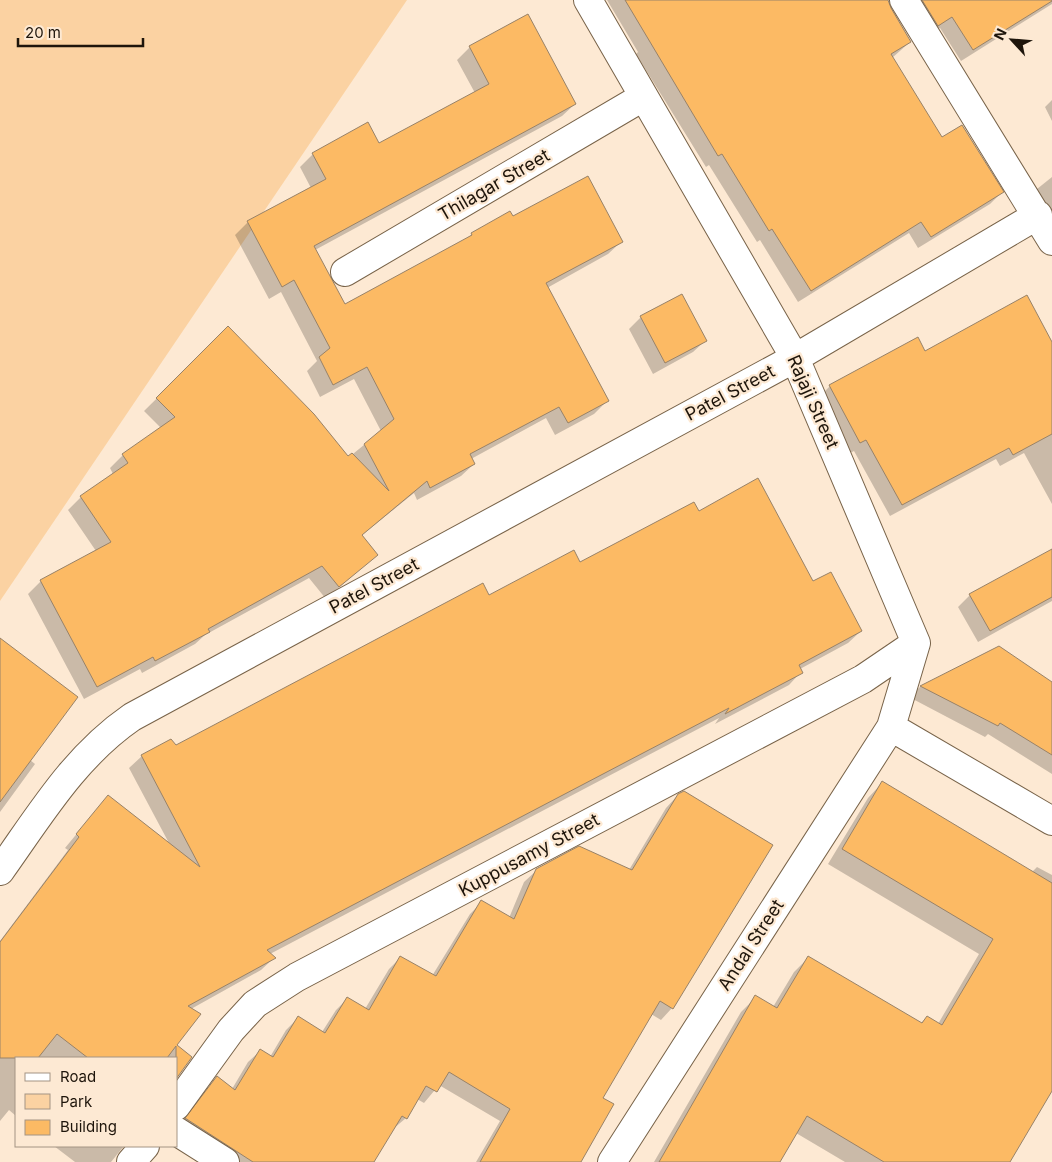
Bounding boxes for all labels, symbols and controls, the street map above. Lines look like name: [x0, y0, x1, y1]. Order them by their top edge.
scale bar: [18, 15, 142, 47]
north arrow: [987, 15, 1037, 65]
text: 20 m: [25, 23, 61, 42]
text: N: [990, 26, 1010, 43]
street label: Thilagar Street: [434, 144, 553, 225]
street label: Rajaji Street: [783, 352, 844, 452]
street label: Patel Street: [682, 360, 778, 425]
street label: Patel Street: [326, 553, 422, 618]
street label: Kuppusamy Street: [455, 809, 603, 900]
street label: Andal Street: [713, 895, 788, 994]
legend: [15, 1057, 178, 1147]
text: Road: [60, 1067, 96, 1086]
text: Park: [60, 1092, 93, 1111]
text: Building: [60, 1117, 117, 1136]

